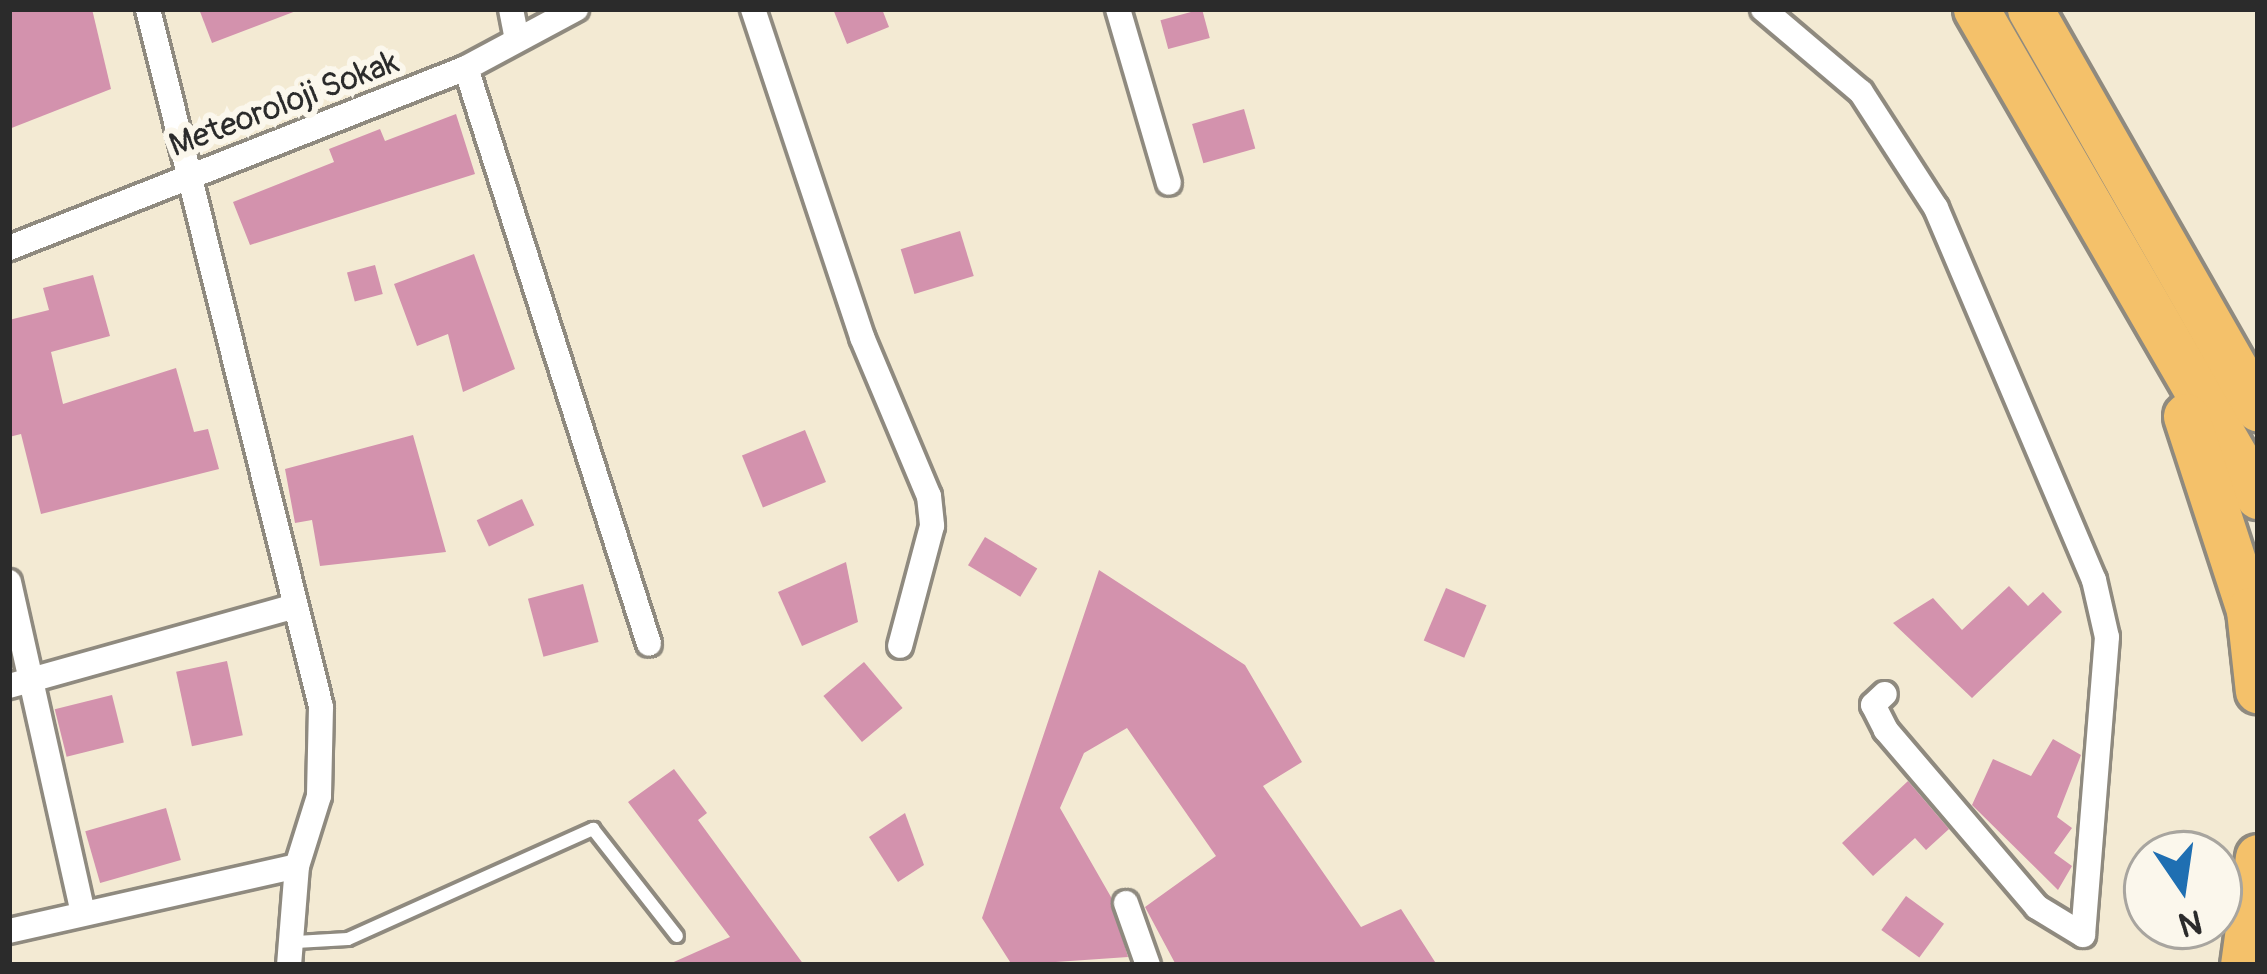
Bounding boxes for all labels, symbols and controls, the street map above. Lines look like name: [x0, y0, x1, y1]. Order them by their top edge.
street label: Meteoroloji Sokak: [164, 42, 404, 166]
north arrow: [2123, 830, 2243, 950]
text: N: [2175, 900, 2206, 945]

